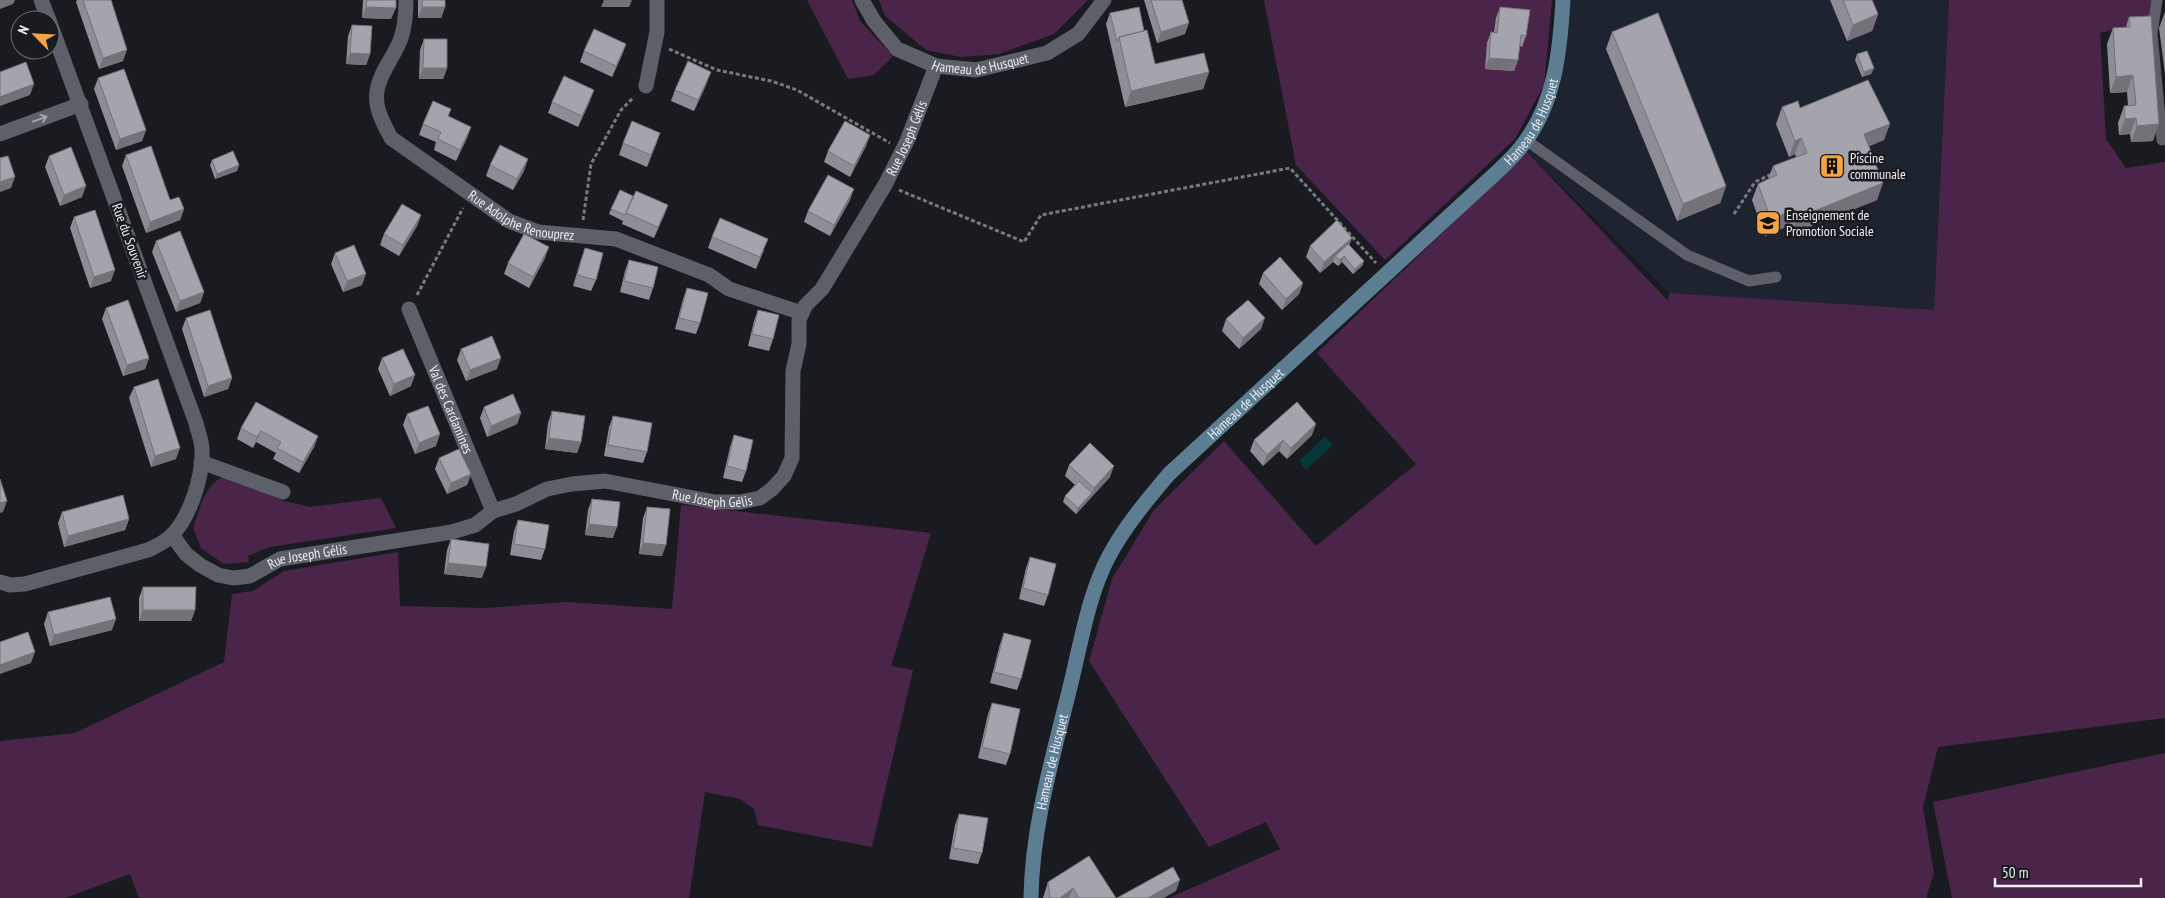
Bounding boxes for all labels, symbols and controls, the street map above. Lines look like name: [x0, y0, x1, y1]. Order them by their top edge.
north arrow: [10, 10, 60, 60]
text: N: [13, 23, 33, 37]
street label: Hameau de Husquet: [929, 49, 1030, 79]
street label: Hameau de Husquet: [1500, 76, 1562, 169]
street label: Rue Joseph Gélis: [882, 98, 931, 179]
one-way arrow: [32, 114, 47, 123]
place label: Piscine communale: [1850, 149, 1906, 183]
building icon: Piscine communale: [1819, 153, 1845, 179]
street label: Rue Adolphe Renouprez: [465, 186, 575, 244]
street label: Rue du Souvenir: [108, 201, 152, 281]
place label: Enseignement de Promotion Sociale: [1786, 206, 1874, 240]
school or university icon: Enseignement de Promotion Sociale: [1755, 210, 1781, 236]
street label: Val des Cardamines: [424, 362, 477, 457]
street label: Hameau de Husquet: [1204, 364, 1288, 443]
street label: Rue Joseph Gélis: [671, 485, 754, 511]
street label: Rue Joseph Gélis: [264, 540, 348, 573]
street label: Hameau de Husquet: [1032, 712, 1072, 811]
scale bar: [1995, 856, 2141, 888]
text: 50 m: [2002, 863, 2028, 882]

